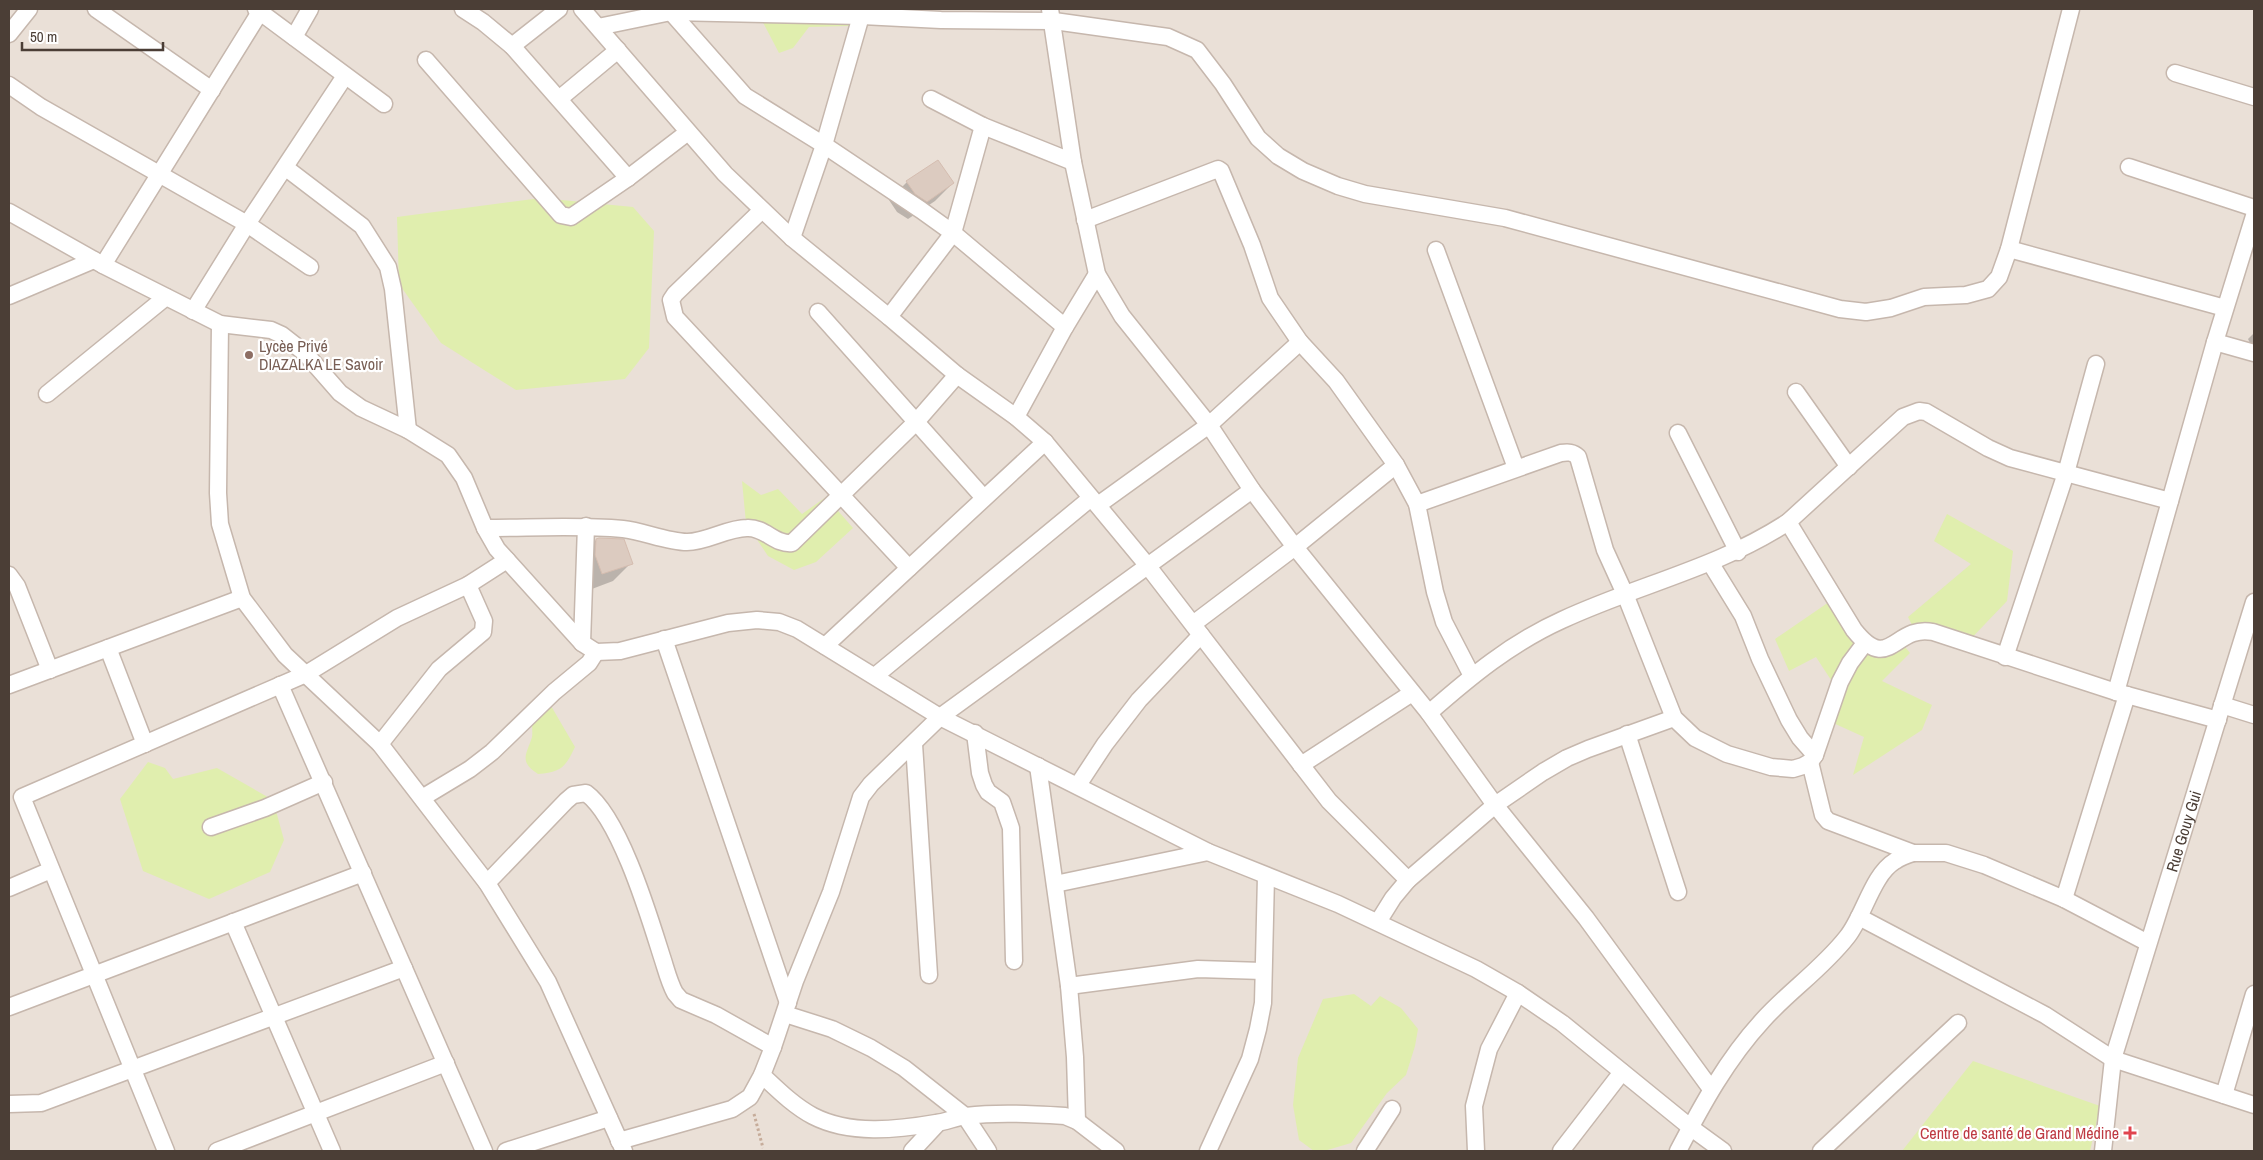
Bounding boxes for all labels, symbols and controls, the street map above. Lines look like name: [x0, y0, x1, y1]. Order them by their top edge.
scale bar: [22, 20, 164, 52]
text: 50 m: [30, 26, 57, 47]
place label: Lycèe Privé DIAZALKA LE Savoir: [259, 335, 384, 375]
marker: Lycèe Privé DIAZALKA LE Savoir: [243, 349, 255, 361]
street label: Rue Gouy Gui: [2160, 788, 2206, 874]
place label: Centre de santé de Grand Médine: [1920, 1122, 2119, 1144]
marker: Centre de santé de Grand Médine: [2123, 1126, 2137, 1140]

